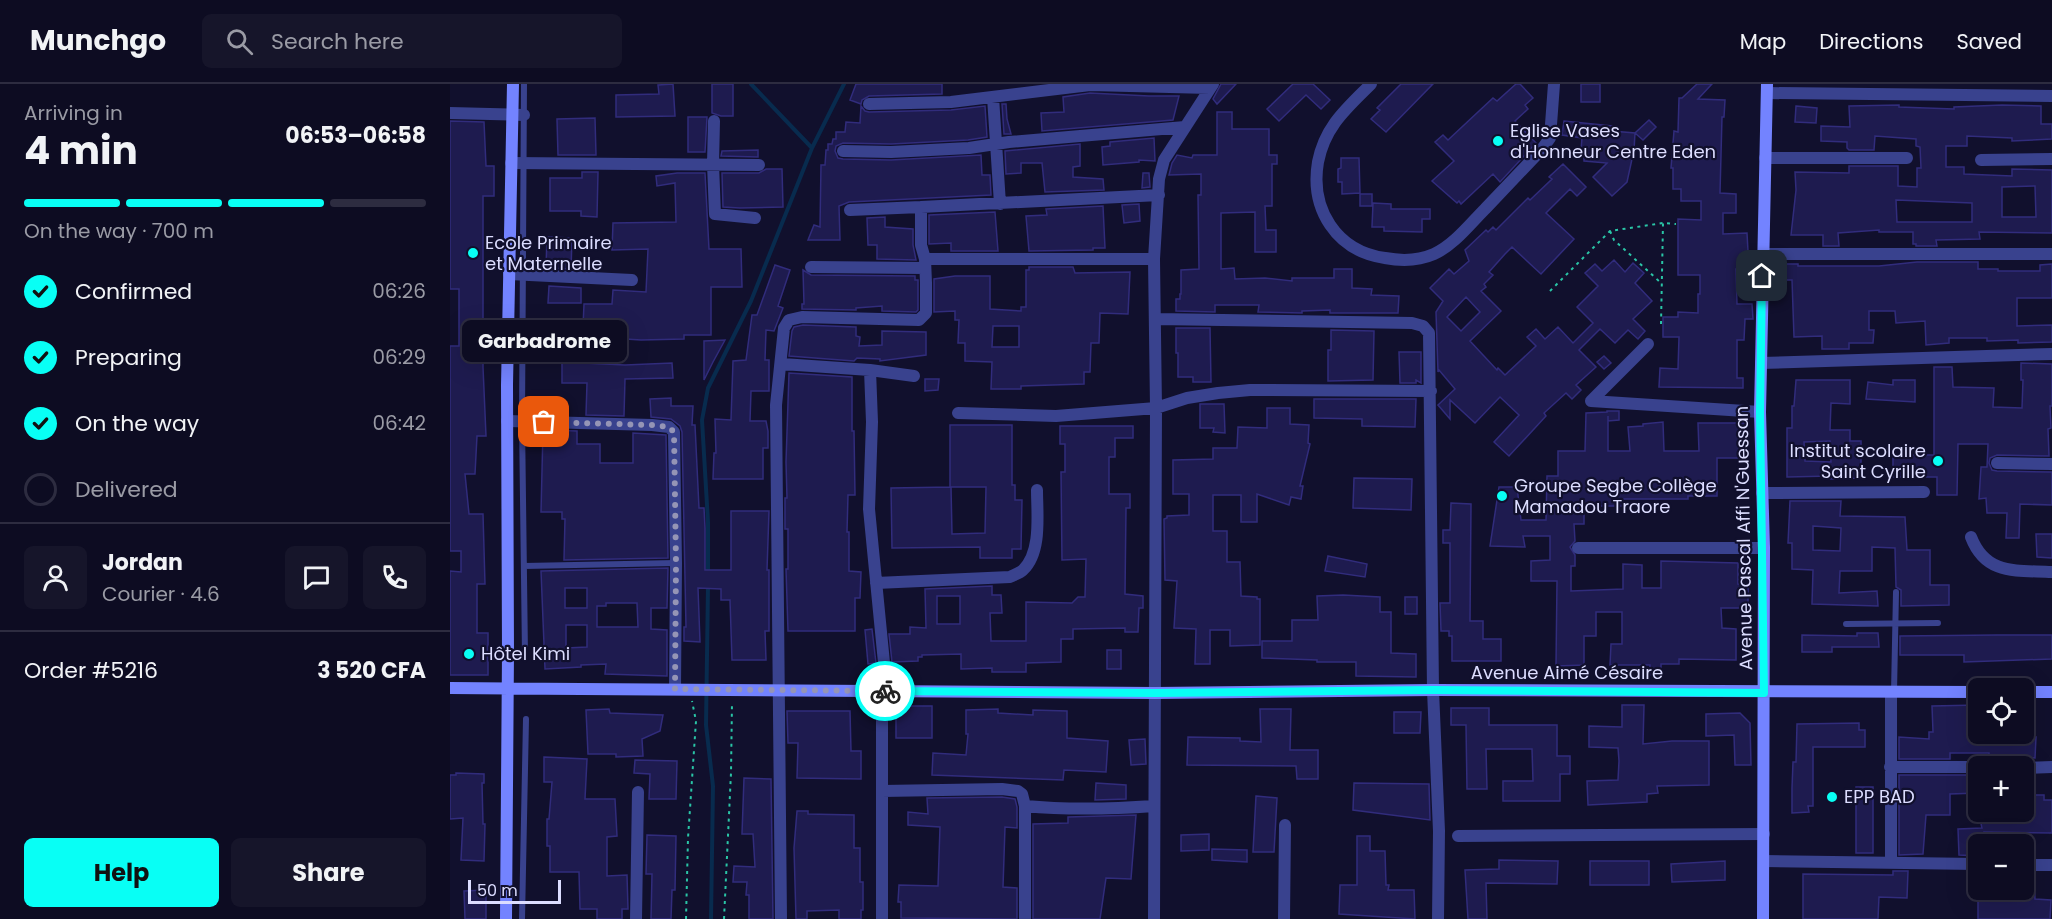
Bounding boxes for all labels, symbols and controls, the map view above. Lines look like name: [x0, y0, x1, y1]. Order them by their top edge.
search box: [202, 14, 622, 68]
text: Munchgo: [30, 21, 166, 60]
icon: search: [223, 25, 256, 58]
text: Search here: [271, 26, 404, 57]
text: Map: [1740, 27, 1786, 56]
text: Directions: [1819, 27, 1923, 56]
text: Saved: [1956, 27, 2022, 56]
text: Arriving in: [24, 99, 123, 127]
place label: Eglise Vases d'Honneur Centre Eden: [1510, 118, 1716, 164]
text: 06:53–06:58: [285, 120, 426, 151]
text: 4 min: [24, 123, 138, 178]
marker: Eglise Vases d'Honneur Centre Eden: [1491, 134, 1505, 148]
text: On the way · 700 m: [24, 217, 214, 245]
place label: Ecole Primaire et Maternelle: [485, 230, 612, 276]
marker: Ecole Primaire et Maternelle: [466, 246, 480, 260]
pin: [1736, 250, 1787, 301]
icon: home: [1745, 259, 1778, 292]
icon: check: [24, 275, 57, 308]
text: Confirmed: [75, 276, 192, 307]
text: 06:26: [372, 277, 426, 305]
callout: Garbadrome: [461, 320, 626, 362]
text: Garbadrome: [478, 327, 611, 355]
icon: check: [24, 341, 57, 374]
text: Preparing: [75, 342, 182, 373]
text: 06:29: [372, 343, 426, 371]
pin: [518, 396, 569, 447]
icon: bag: [527, 405, 560, 438]
street label: Avenue Pascal Affi N'Guessan: [1729, 406, 1758, 671]
icon: check: [24, 407, 57, 440]
text: On the way: [75, 408, 199, 439]
text: 06:42: [372, 409, 426, 437]
place label: Institut scolaire Saint Cyrille: [1790, 438, 1926, 484]
marker: Institut scolaire Saint Cyrille: [1931, 454, 1945, 468]
place label: Groupe Segbe Collège Mamadou Traore: [1514, 473, 1717, 519]
text: Delivered: [75, 474, 178, 505]
marker: Groupe Segbe Collège Mamadou Traore: [1495, 489, 1509, 503]
button: person: [24, 546, 87, 609]
button: chat: [285, 546, 348, 609]
button: phone: [363, 546, 426, 609]
text: Jordan: [102, 547, 183, 578]
text: Courier · 4.6: [102, 580, 220, 608]
place label: Hôtel Kimi: [481, 641, 570, 666]
marker: Hôtel Kimi: [462, 647, 476, 661]
text: Order #5216: [24, 655, 158, 686]
text: 3 520 CFA: [317, 655, 426, 686]
street label: Avenue Aimé Césaire: [1471, 660, 1663, 685]
courier: [855, 661, 915, 721]
icon: bike: [869, 675, 902, 708]
map controls: [1968, 678, 2034, 900]
button: locate: [1968, 678, 2034, 744]
button: +: [1968, 756, 2034, 822]
place label: EPP BAD: [1844, 784, 1915, 809]
marker: EPP BAD: [1825, 790, 1839, 804]
button: −: [1968, 834, 2034, 900]
button: Help: [24, 838, 219, 907]
button: Share: [231, 838, 426, 907]
scale bar: [468, 877, 561, 904]
text: 50 m: [477, 879, 518, 902]

